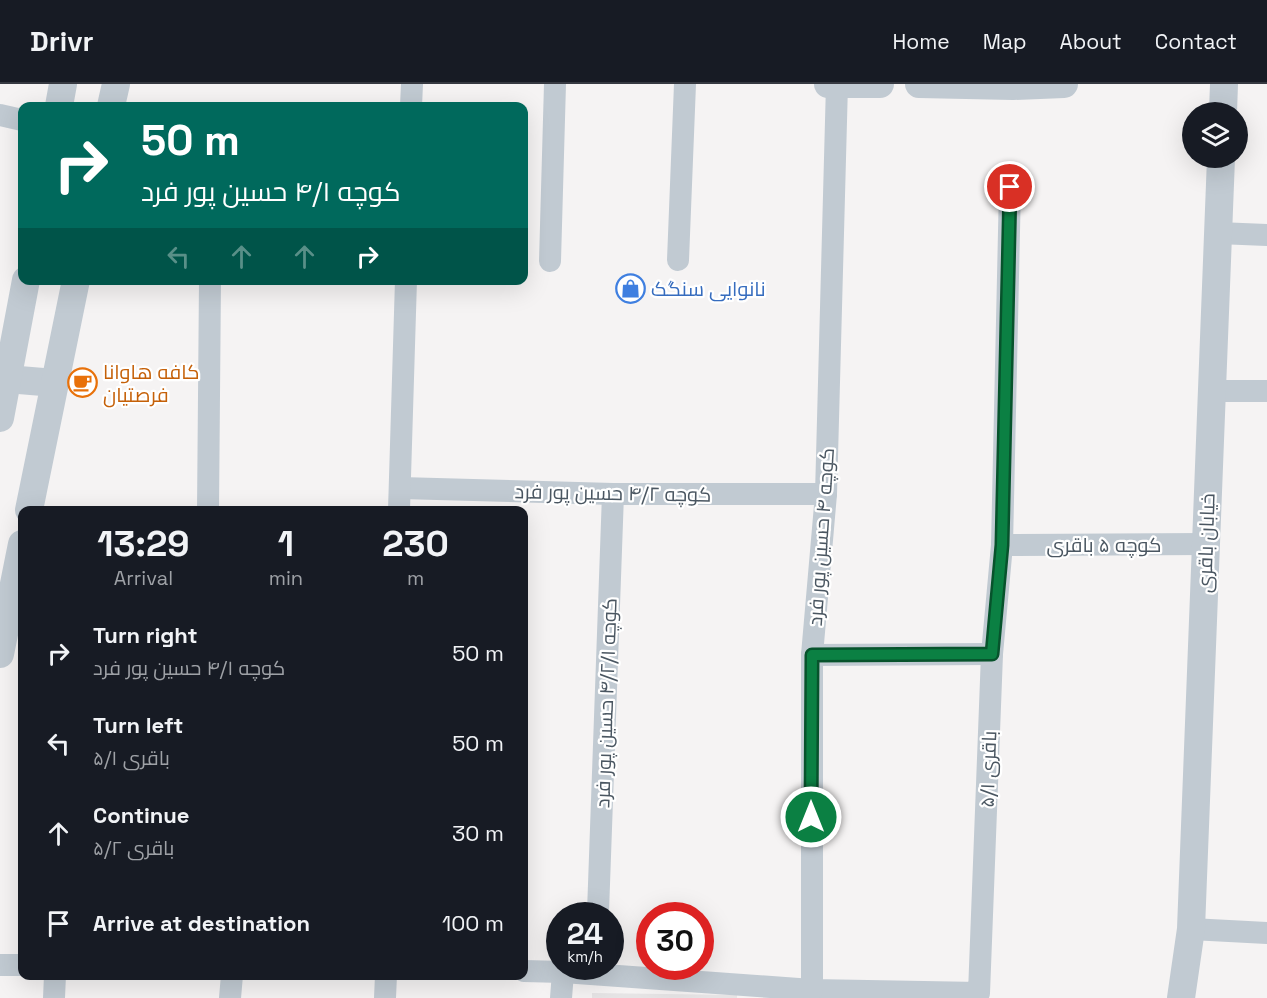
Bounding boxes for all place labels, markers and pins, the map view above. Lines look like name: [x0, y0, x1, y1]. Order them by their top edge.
pin: [984, 161, 1035, 212]
shop icon: نانوایی سنگک: [614, 273, 646, 305]
place label: نانوایی سنگک: [651, 276, 766, 302]
place label: کافه هاوانا فرصتیان: [103, 359, 200, 408]
cafe icon: کافه هاوانا فرصتیان: [66, 367, 98, 399]

